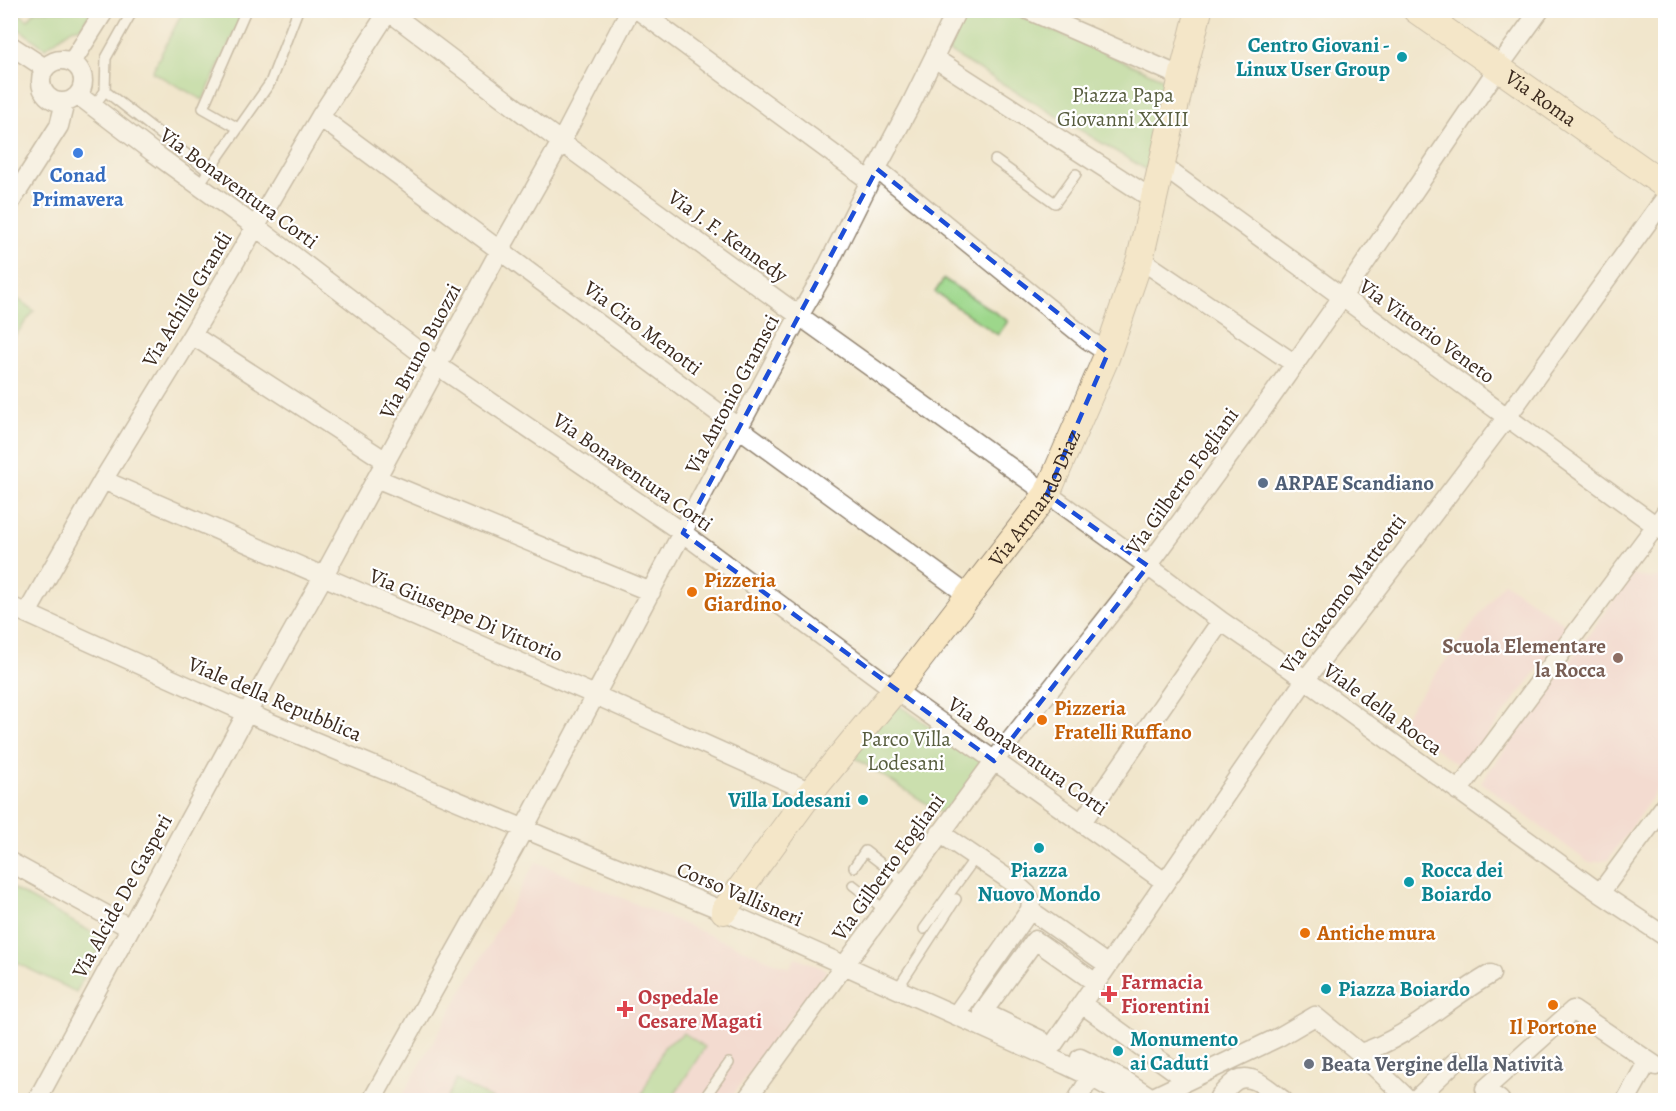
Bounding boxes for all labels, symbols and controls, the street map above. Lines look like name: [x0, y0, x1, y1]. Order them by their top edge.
place label: Centro Giovani - Linux User Group: [1236, 31, 1390, 83]
marker: Centro Giovani - Linux User Group: [1395, 50, 1409, 64]
street label: Via Roma: [1499, 62, 1583, 133]
park label: Piazza Papa Giovanni XXIII: [1057, 81, 1189, 133]
street label: Via Bonaventura Corti: [153, 120, 324, 255]
marker: Conad Primavera: [71, 146, 85, 160]
place label: Conad Primavera: [32, 161, 125, 213]
street label: Via J. F. Kennedy: [662, 182, 794, 289]
street label: Via Achille Grandi: [135, 226, 239, 373]
street label: Via Vittorio Veneto: [1353, 272, 1501, 390]
street label: Via Ciro Menotti: [577, 274, 708, 382]
street label: Via Bruno Buozzi: [372, 278, 467, 424]
street label: Via Antonio Gramsci: [678, 309, 786, 479]
street label: Via Gilberto Fogliani: [1119, 402, 1245, 561]
street label: Via Bonaventura Corti: [546, 406, 719, 538]
street label: Via Armando Diaz: [982, 425, 1087, 573]
place label: ARPAE Scandiano: [1274, 469, 1434, 497]
marker: ARPAE Scandiano: [1256, 476, 1270, 490]
street label: Via Giacomo Matteotti: [1273, 508, 1412, 680]
street label: Via Giuseppe Di Vittorio: [364, 561, 567, 668]
place label: Pizzeria Giardino: [704, 566, 782, 618]
marker: Pizzeria Giardino: [685, 585, 699, 599]
place label: Scuola Elementare la Rocca: [1442, 632, 1607, 684]
street label: Viale della Repubblica: [183, 649, 366, 748]
marker: Scuola Elementare la Rocca: [1611, 651, 1625, 665]
street label: Viale della Rocca: [1317, 656, 1448, 762]
street label: Via Bonaventura Corti: [941, 690, 1114, 822]
place label: Pizzeria Fratelli Ruffano: [1054, 694, 1192, 746]
marker: Pizzeria Fratelli Ruffano: [1035, 713, 1049, 727]
park label: Parco Villa Lodesani: [861, 725, 951, 777]
place label: Villa Lodesani: [727, 786, 851, 814]
street label: Via Gilberto Fogliani: [825, 788, 951, 947]
marker: Villa Lodesani: [856, 793, 870, 807]
street label: Via Alcide De Gasperi: [65, 809, 179, 984]
marker: Piazza Nuovo Mondo: [1032, 841, 1046, 855]
street label: Corso Vallisneri: [673, 855, 808, 933]
place label: Piazza Nuovo Mondo: [977, 856, 1101, 908]
place label: Rocca dei Boiardo: [1421, 856, 1503, 908]
marker: Rocca dei Boiardo: [1402, 875, 1416, 889]
place label: Antiche mura: [1316, 919, 1437, 947]
marker: Antiche mura: [1298, 926, 1312, 940]
place label: Farmacia Fiorentini: [1121, 968, 1210, 1020]
place label: Piazza Boiardo: [1338, 975, 1470, 1003]
marker: Piazza Boiardo: [1319, 982, 1333, 996]
place label: Ospedale Cesare Magati: [638, 983, 762, 1035]
marker: Farmacia Fiorentini: [1102, 987, 1116, 1001]
marker: Il Portone: [1546, 998, 1560, 1012]
marker: Ospedale Cesare Magati: [616, 1000, 634, 1018]
place label: Il Portone: [1509, 1013, 1597, 1041]
place label: Monumento ai Caduti: [1130, 1025, 1239, 1077]
marker: Monumento ai Caduti: [1111, 1044, 1125, 1058]
place label: Beata Vergine della Natività: [1321, 1050, 1564, 1078]
marker: Beata Vergine della Natività: [1302, 1057, 1316, 1071]

